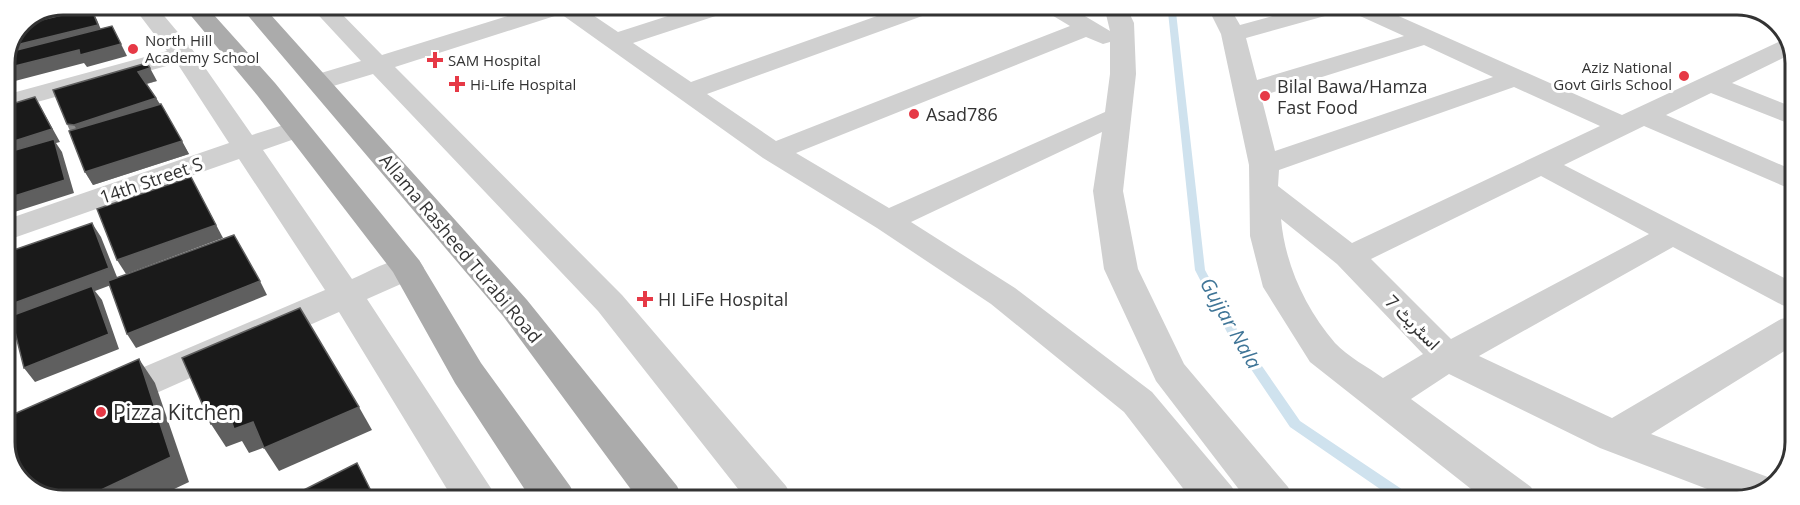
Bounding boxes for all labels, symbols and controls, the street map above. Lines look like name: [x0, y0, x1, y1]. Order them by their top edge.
place label: North Hill Academy School: [145, 30, 259, 67]
marker: North Hill Academy School: [126, 42, 140, 56]
place label: SAM Hospital: [448, 50, 541, 70]
marker: SAM Hospital: [426, 51, 444, 69]
place label: Aziz National Govt Girls School: [1553, 57, 1672, 94]
marker: Aziz National Govt Girls School: [1677, 69, 1691, 83]
place label: Hi-Life Hospital: [470, 74, 576, 94]
place label: Bilal Bawa/Hamza Fast Food: [1277, 74, 1428, 119]
marker: Hi-Life Hospital: [448, 75, 466, 93]
marker: Bilal Bawa/Hamza Fast Food: [1258, 89, 1272, 103]
place label: Asad786: [926, 102, 998, 126]
marker: Asad786: [907, 107, 921, 121]
street label: Allama Rasheed Turabi Road: [375, 148, 547, 348]
street label: 14th Street S: [96, 151, 206, 209]
water label: Gujjar Nala: [1194, 272, 1268, 374]
place label: HI LiFe Hospital: [658, 287, 788, 311]
street label: اسٹریٹ 7: [1380, 289, 1446, 355]
marker: HI LiFe Hospital: [636, 290, 654, 308]
place label: Pizza Kitchen: [113, 398, 241, 426]
marker: Pizza Kitchen: [94, 405, 108, 419]

